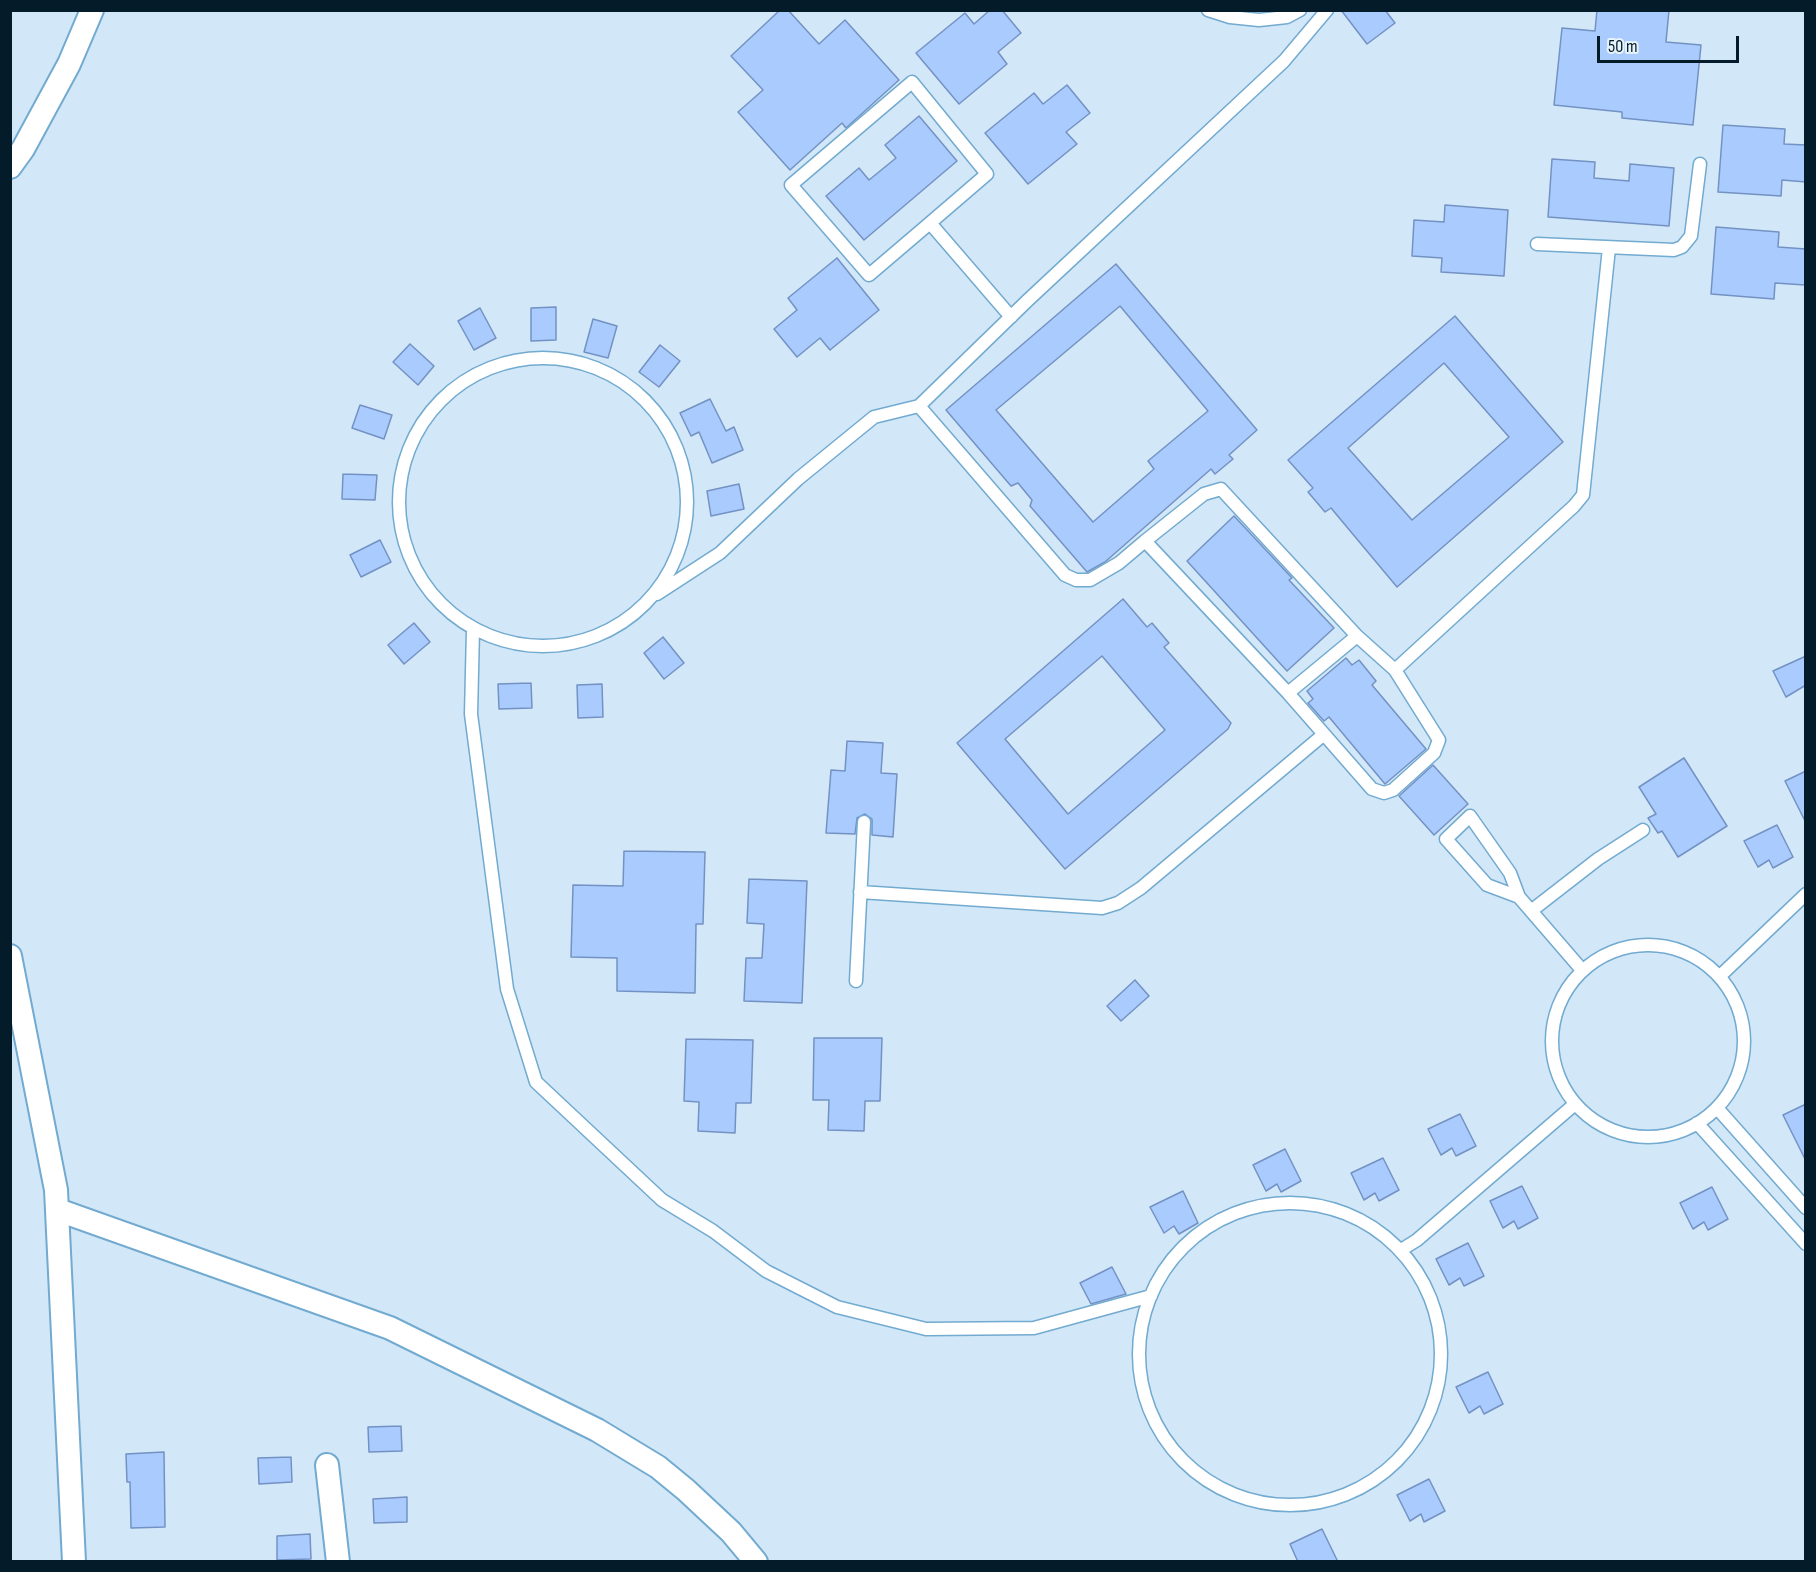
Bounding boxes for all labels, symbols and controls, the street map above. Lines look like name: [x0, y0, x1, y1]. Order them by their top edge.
scale bar: [1600, 24, 1742, 62]
text: 50 m: [1608, 36, 1638, 57]

